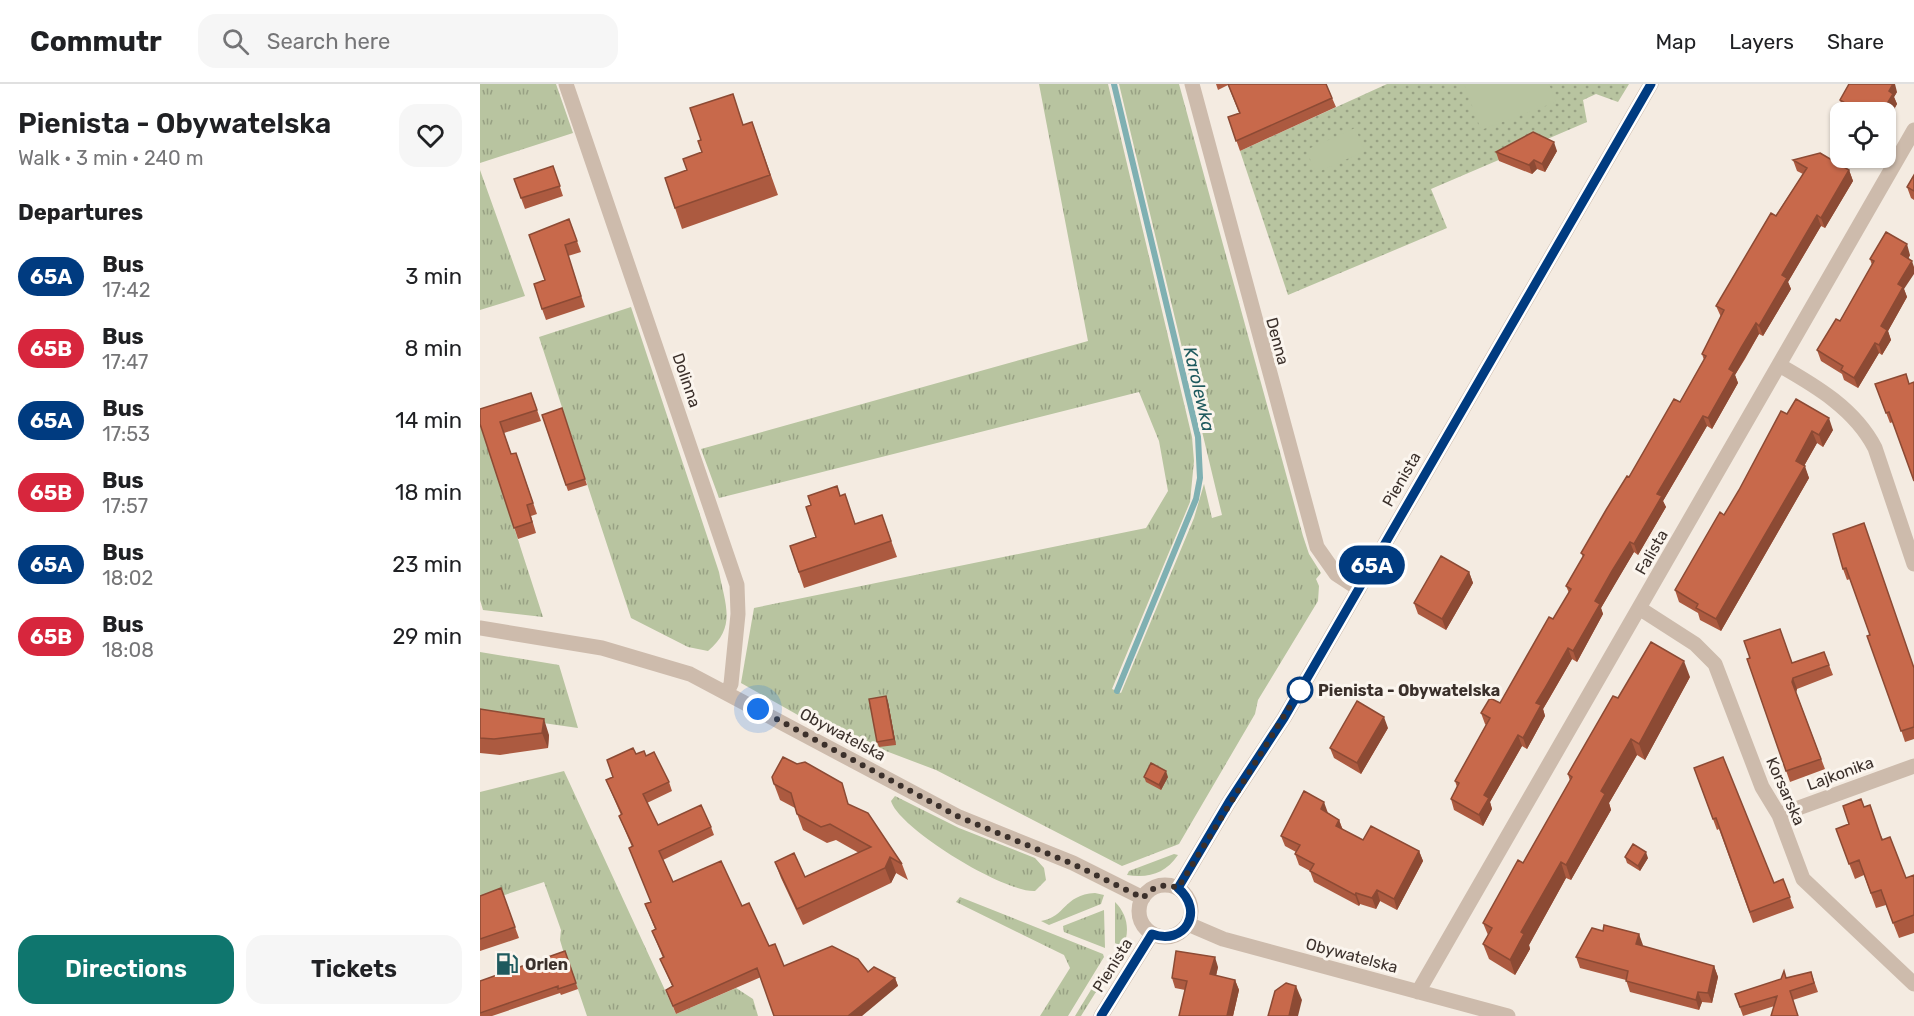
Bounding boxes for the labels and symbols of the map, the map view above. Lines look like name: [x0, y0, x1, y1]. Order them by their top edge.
street label: Denna: [1262, 315, 1293, 367]
water label: Karolewka: [1179, 344, 1220, 434]
street label: Dolinna: [668, 350, 705, 410]
street label: Pienista: [1378, 449, 1425, 510]
street label: Falista: [1631, 526, 1672, 578]
line badge: 65A: [1338, 546, 1406, 584]
marker: Pienista - Obywatelska: [1287, 677, 1313, 703]
place label: Pienista - Obywatelska: [1318, 681, 1500, 700]
your location: [743, 694, 773, 724]
street label: Obywatelska: [797, 704, 889, 765]
street label: Lajkonika: [1804, 753, 1876, 794]
street label: Korsarska: [1762, 754, 1809, 828]
street label: Obywatelska: [1304, 934, 1400, 977]
street label: Pienista: [1088, 935, 1136, 996]
fuel station icon: Orlen: [494, 951, 520, 977]
place label: Orlen: [525, 955, 568, 974]

